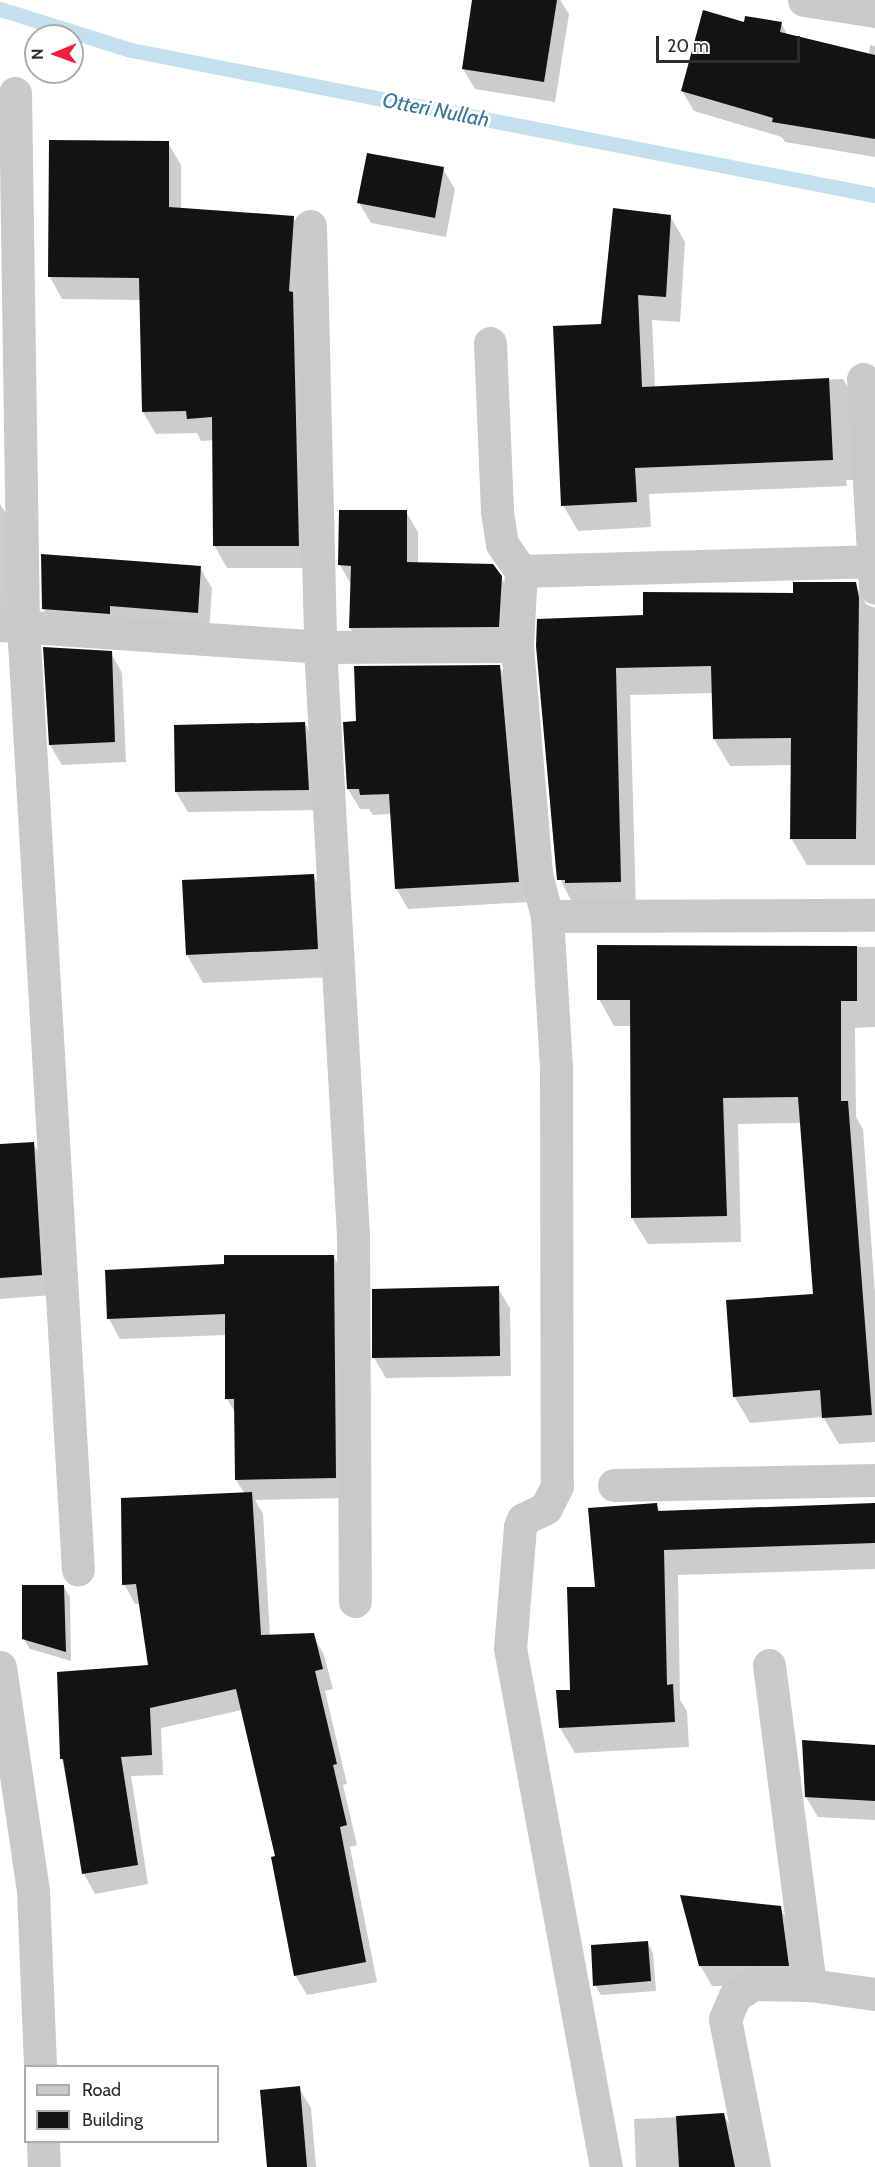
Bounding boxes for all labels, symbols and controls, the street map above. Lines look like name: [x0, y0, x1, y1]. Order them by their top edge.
north arrow: [24, 24, 84, 84]
scale bar: [659, 24, 803, 62]
text: 20 m: [667, 35, 709, 57]
text: N: [28, 48, 47, 60]
water label: Otteri Nullah: [381, 87, 491, 133]
legend: [24, 2065, 219, 2143]
text: Road: [82, 2079, 121, 2101]
text: Building: [82, 2109, 143, 2131]

